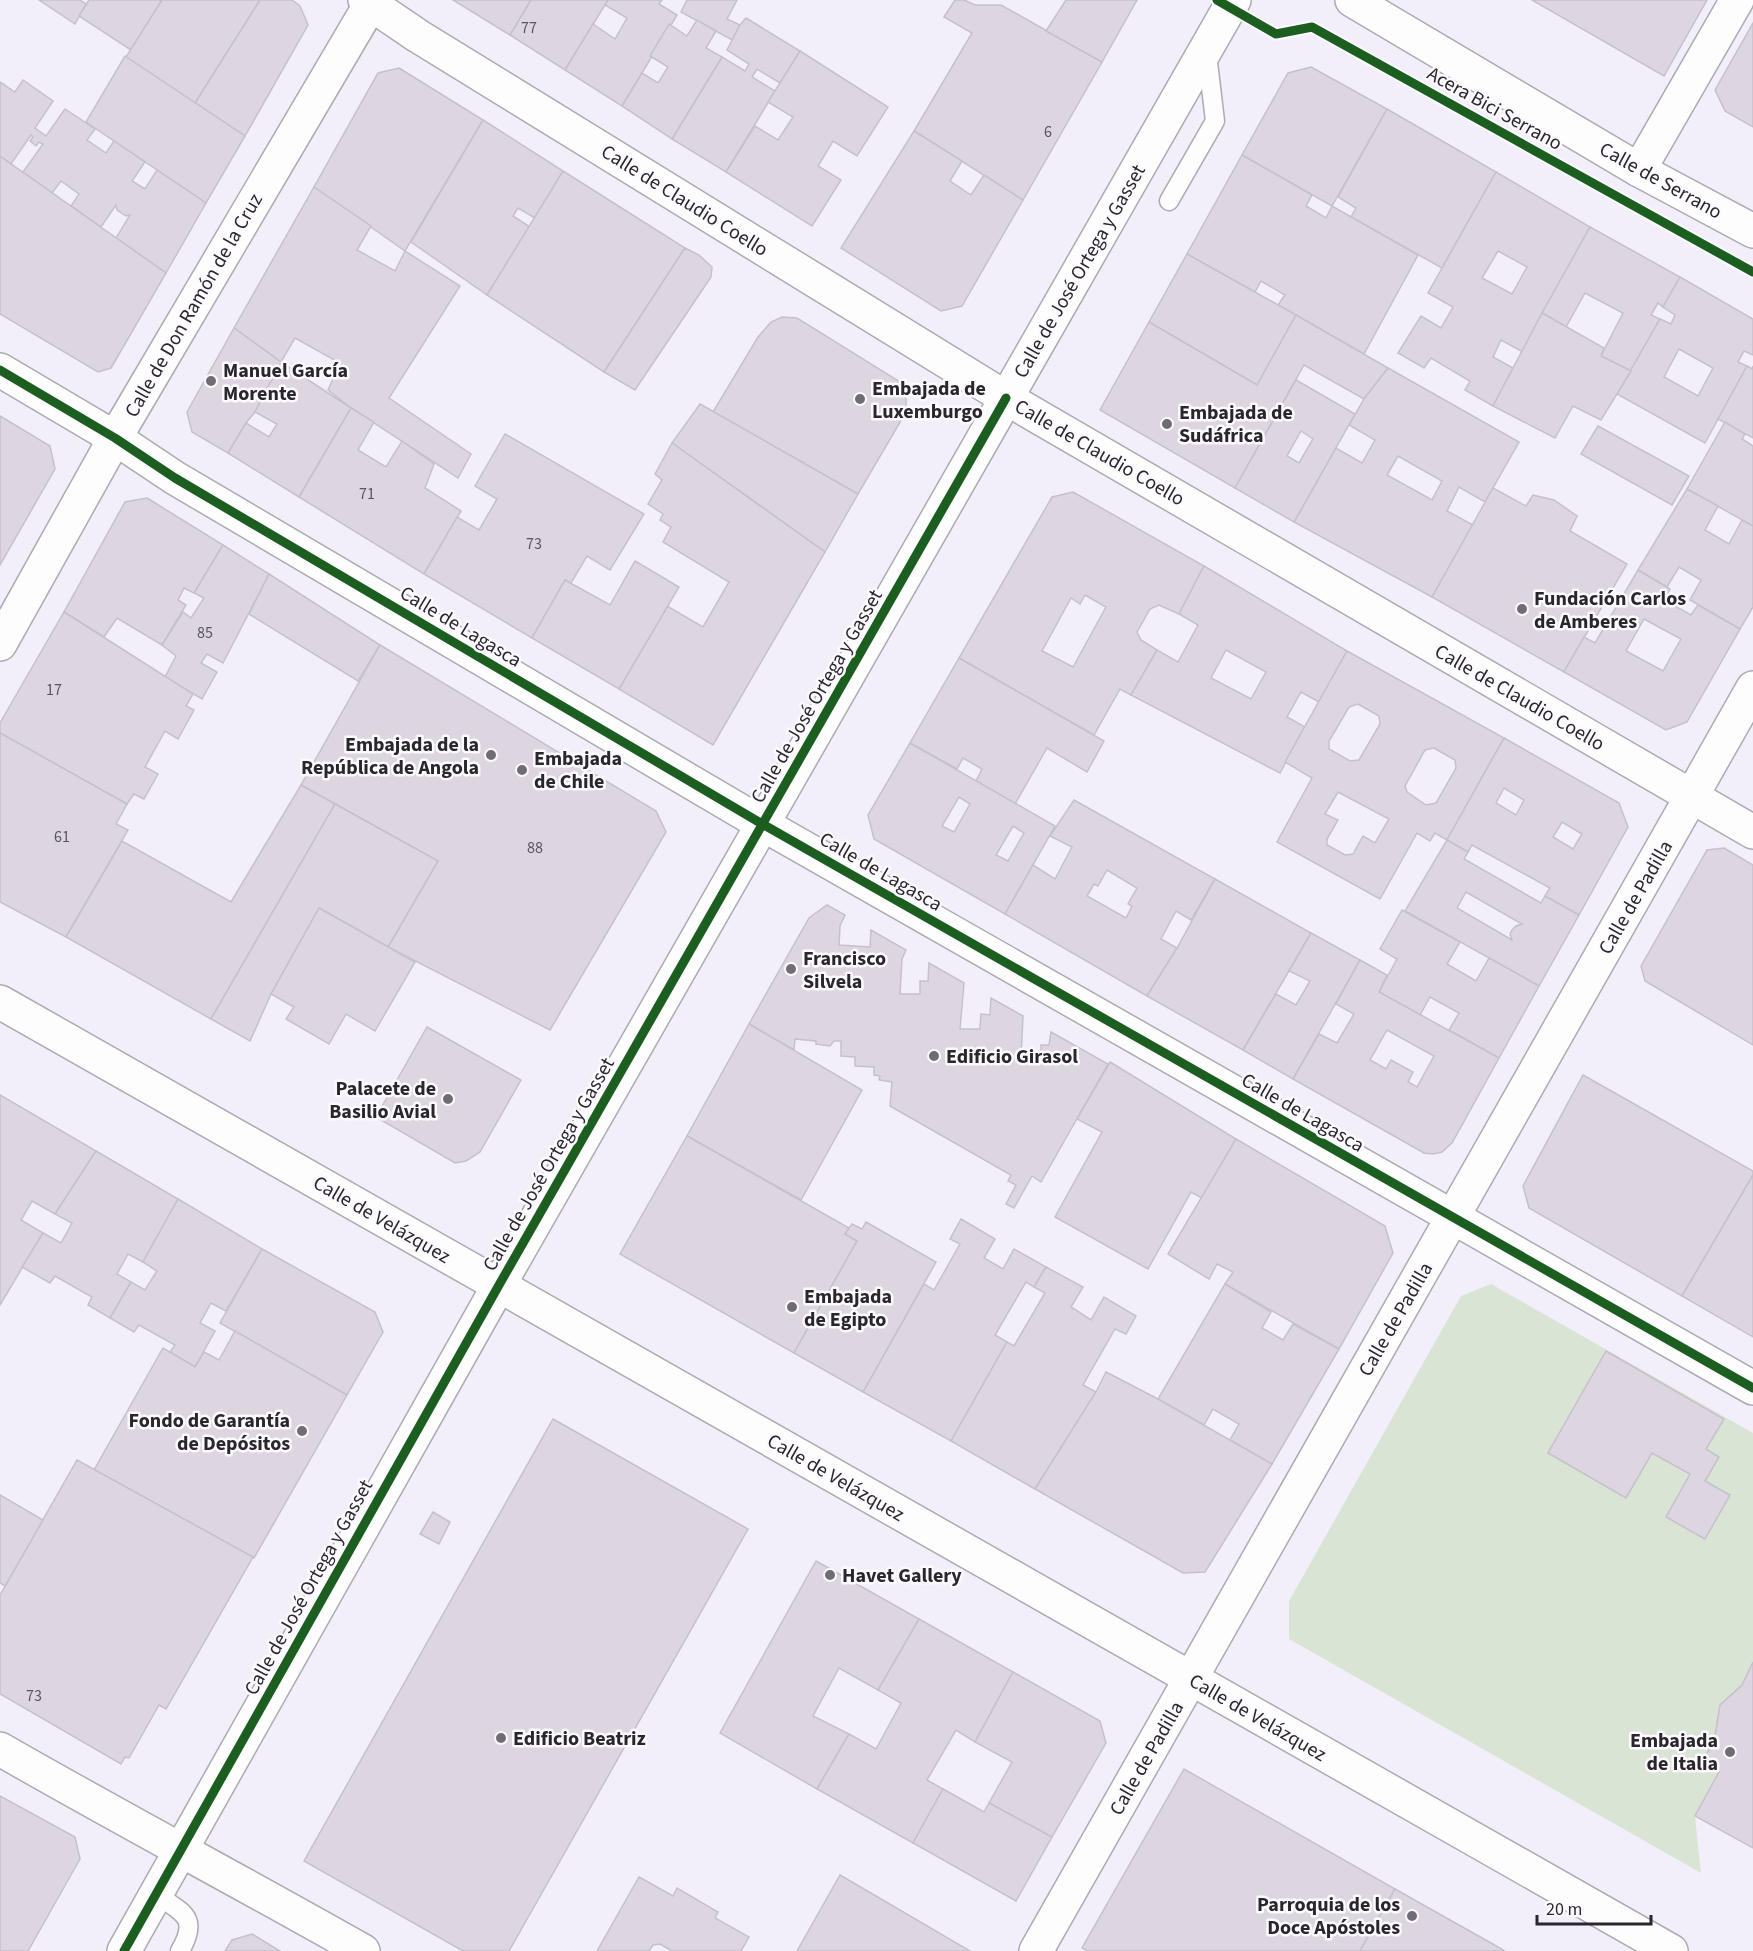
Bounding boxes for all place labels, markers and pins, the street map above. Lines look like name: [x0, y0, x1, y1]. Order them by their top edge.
place label: Manuel García Morente: [223, 357, 348, 408]
marker: Manuel García Morente: [204, 374, 218, 388]
place label: Embajada de Luxemburgo: [872, 375, 986, 426]
marker: Embajada de Luxemburgo: [853, 392, 867, 406]
place label: Embajada de Sudáfrica: [1179, 399, 1293, 450]
marker: Embajada de Sudáfrica: [1160, 417, 1174, 431]
place label: Fundación Carlos de Amberes: [1534, 585, 1686, 636]
marker: Fundación Carlos de Amberes: [1515, 602, 1529, 616]
place label: Embajada de la República de Angola: [301, 731, 479, 782]
place label: Embajada de Chile: [534, 745, 622, 796]
marker: Embajada de la República de Angola: [484, 748, 498, 762]
marker: Embajada de Chile: [515, 763, 529, 777]
place label: Francisco Silvela: [803, 945, 886, 996]
marker: Francisco Silvela: [784, 962, 798, 976]
place label: Edificio Girasol: [946, 1043, 1078, 1071]
marker: Edificio Girasol: [927, 1049, 941, 1063]
place label: Palacete de Basilio Avial: [329, 1075, 436, 1126]
marker: Palacete de Basilio Avial: [441, 1092, 455, 1106]
place label: Embajada de Egipto: [804, 1283, 892, 1334]
marker: Embajada de Egipto: [785, 1300, 799, 1314]
place label: Fondo de Garantía de Depósitos: [129, 1407, 290, 1458]
marker: Fondo de Garantía de Depósitos: [295, 1424, 309, 1438]
place label: Havet Gallery: [842, 1562, 962, 1590]
marker: Havet Gallery: [823, 1568, 837, 1582]
place label: Edificio Beatriz: [513, 1725, 646, 1753]
place label: Embajada de Italia: [1630, 1727, 1718, 1778]
marker: Edificio Beatriz: [494, 1731, 508, 1745]
marker: Embajada de Italia: [1723, 1745, 1737, 1759]
place label: Parroquia de los Doce Apóstoles: [1257, 1891, 1400, 1942]
marker: Parroquia de los Doce Apóstoles: [1405, 1909, 1419, 1923]

